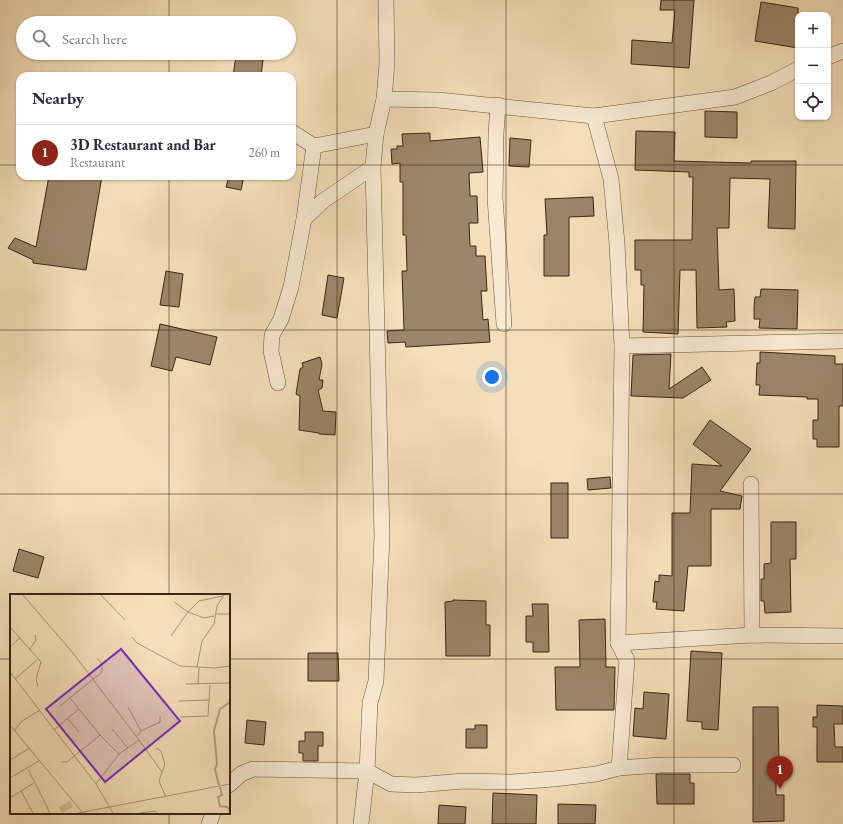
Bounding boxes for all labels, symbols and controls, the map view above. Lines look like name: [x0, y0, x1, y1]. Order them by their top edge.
map controls: [795, 12, 831, 120]
button: +: [795, 12, 831, 48]
search box: [16, 16, 296, 60]
icon: search: [30, 27, 52, 49]
text: Search here: [62, 29, 127, 48]
button: −: [795, 48, 831, 84]
button: locate: [795, 84, 831, 120]
text: Nearby: [32, 87, 84, 109]
text: 3D Restaurant and Bar: [70, 135, 216, 154]
text: 1: [42, 144, 48, 161]
text: 260 m: [249, 144, 280, 161]
text: Restaurant: [70, 154, 125, 171]
your location: [482, 367, 502, 387]
inset map: [10, 594, 230, 814]
pin: 1: [767, 756, 793, 789]

